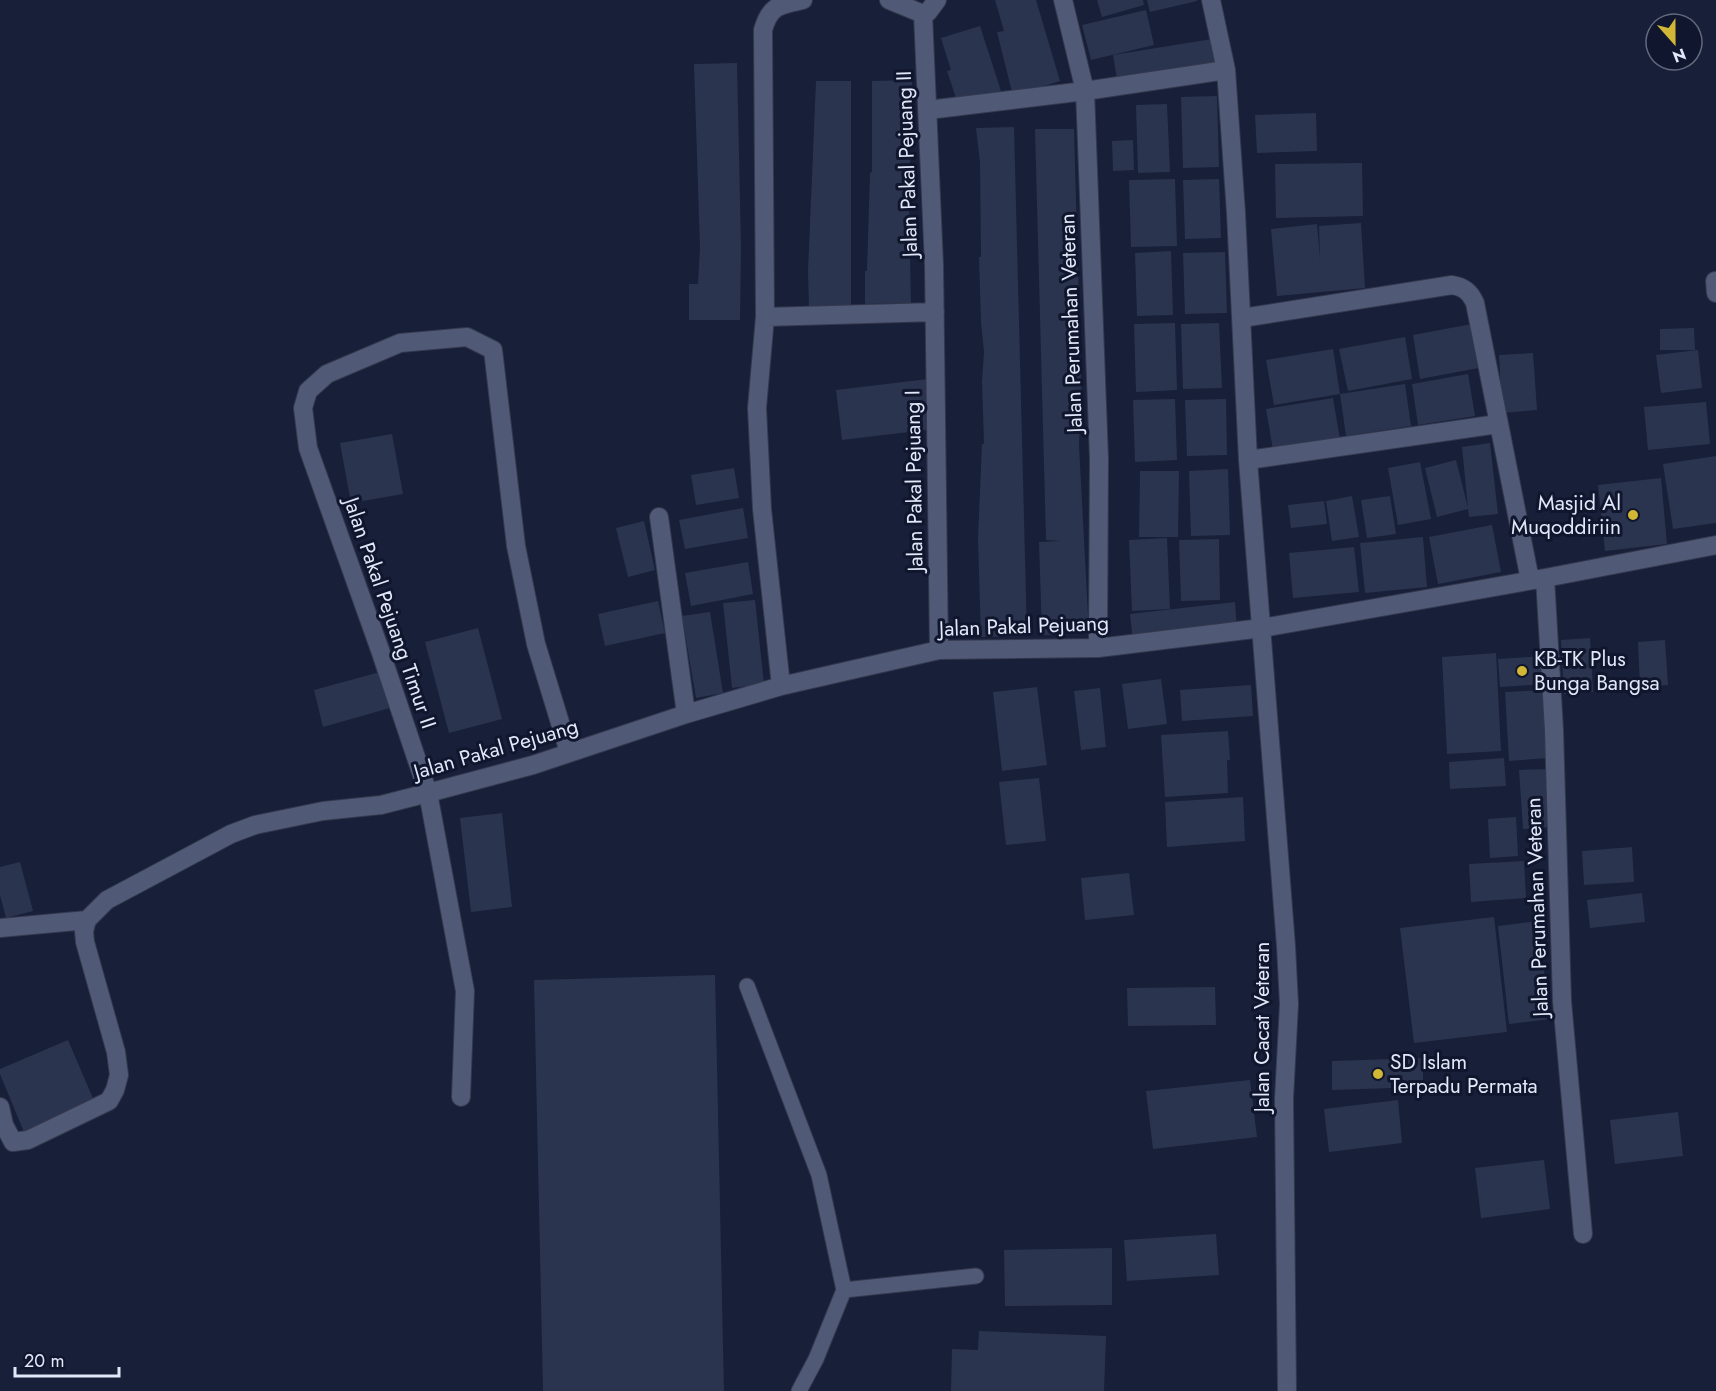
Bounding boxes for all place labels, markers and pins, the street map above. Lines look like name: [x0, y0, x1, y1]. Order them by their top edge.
place label: Masjid Al Muqoddiriin: [1511, 488, 1621, 542]
marker: Masjid Al Muqoddiriin: [1626, 508, 1640, 522]
place label: KB-TK Plus Bunga Bangsa: [1534, 644, 1660, 698]
marker: KB-TK Plus Bunga Bangsa: [1515, 664, 1529, 678]
place label: SD Islam Terpadu Permata: [1390, 1047, 1538, 1101]
marker: SD Islam Terpadu Permata: [1371, 1067, 1385, 1081]

